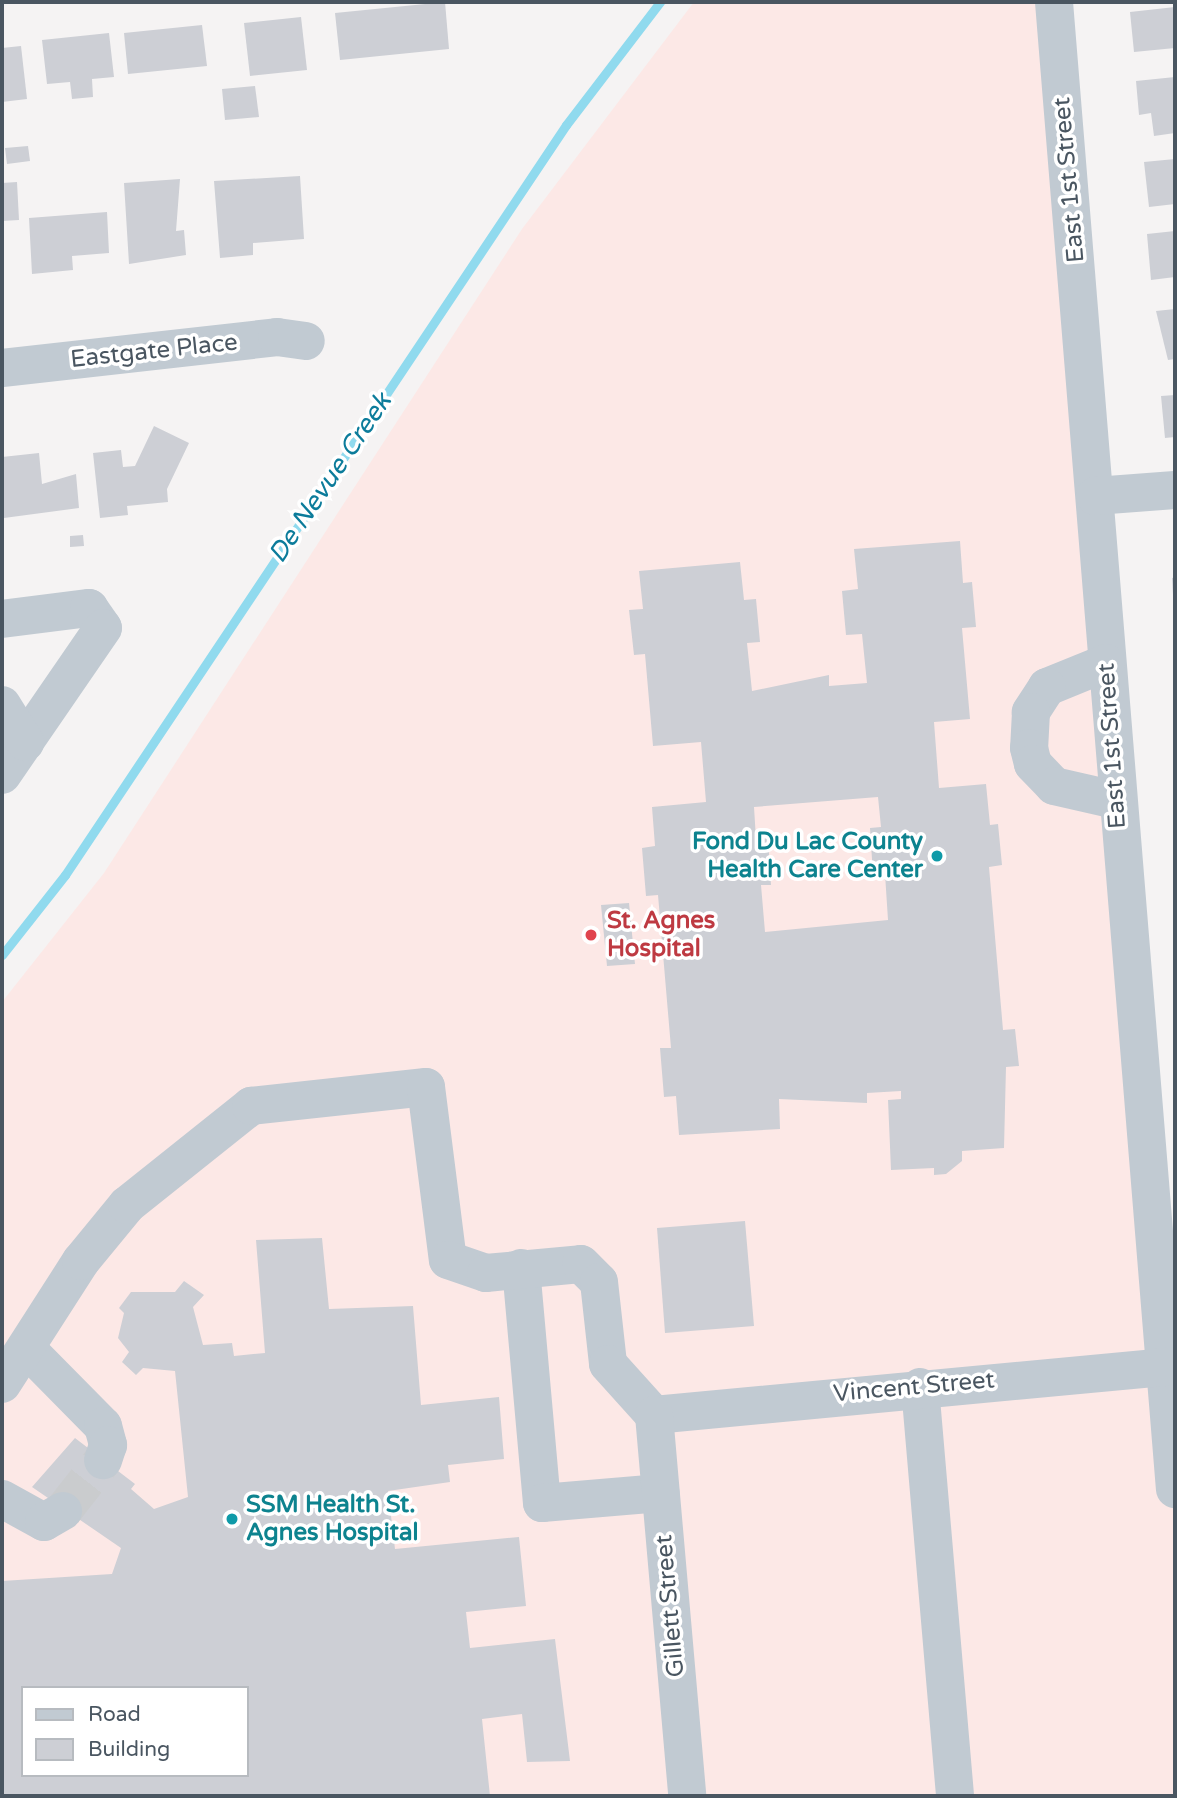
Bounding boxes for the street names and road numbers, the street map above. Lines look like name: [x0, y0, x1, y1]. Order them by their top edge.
street label: East 1st Street: [1047, 96, 1091, 264]
street label: Eastgate Place: [69, 328, 239, 374]
street label: East 1st Street: [1092, 662, 1132, 830]
street label: Vincent Street: [832, 1366, 996, 1408]
street label: Gillett Street: [649, 1534, 691, 1678]

